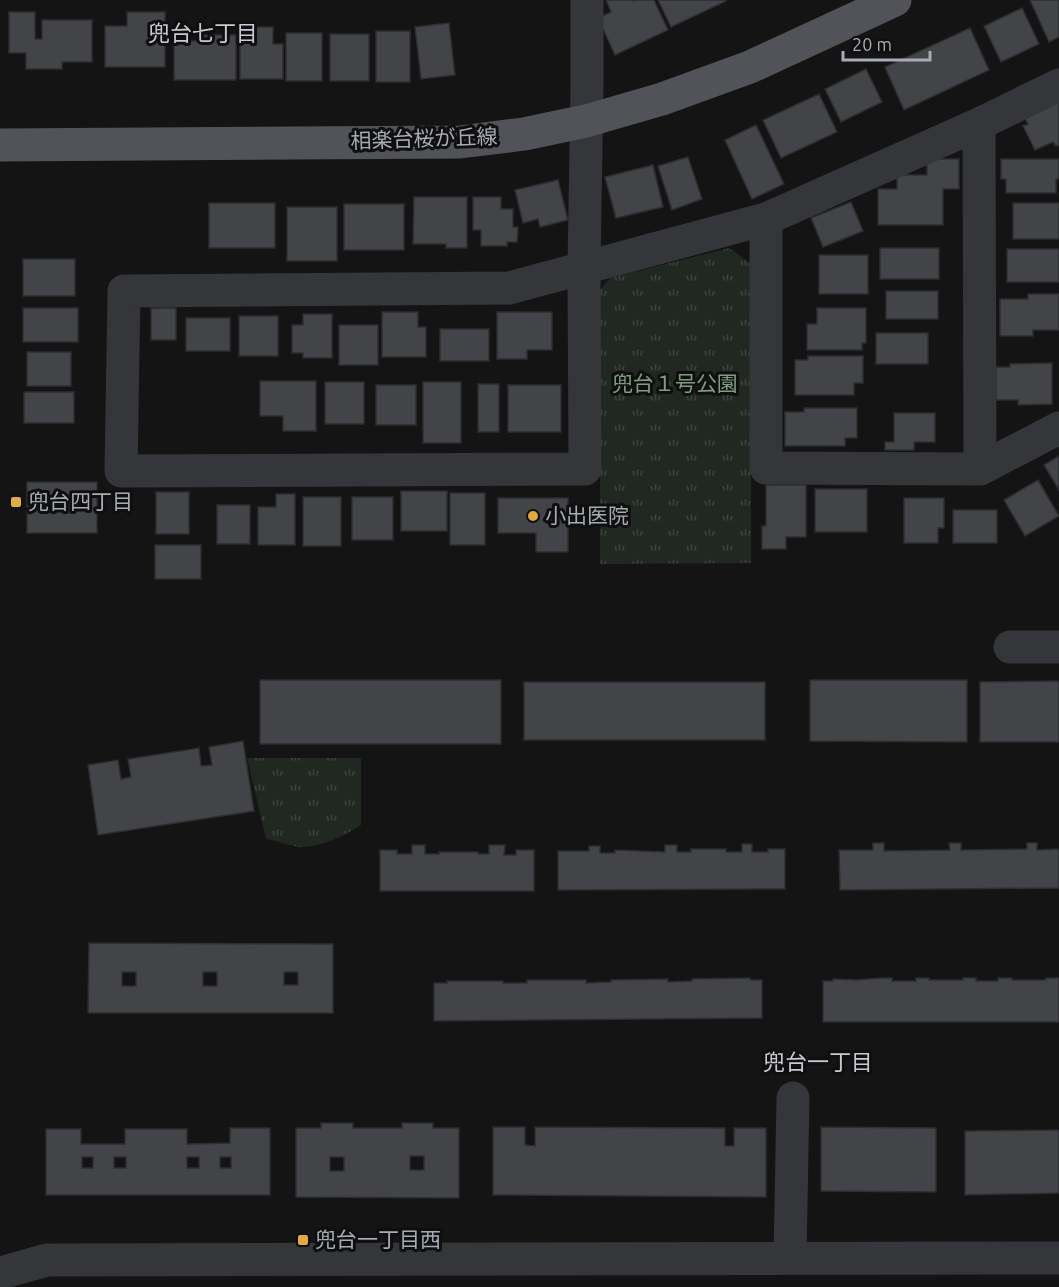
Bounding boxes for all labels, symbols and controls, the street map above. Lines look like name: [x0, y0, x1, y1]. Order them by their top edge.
district label: 兜台七丁目: [148, 20, 258, 45]
scale bar: [843, 24, 930, 62]
text: 20 m: [852, 34, 892, 54]
street label: 相楽台桜が丘線: [350, 123, 498, 153]
park label: 兜台１号公園: [612, 371, 738, 395]
place label: 兜台四丁目: [28, 489, 133, 513]
marker: 兜台四丁目: [9, 495, 23, 509]
place label: 小出医院: [545, 503, 629, 527]
marker: 小出医院: [526, 509, 540, 523]
district label: 兜台一丁目: [763, 1049, 873, 1074]
place label: 兜台一丁目西: [315, 1227, 441, 1251]
marker: 兜台一丁目西: [296, 1233, 310, 1247]

